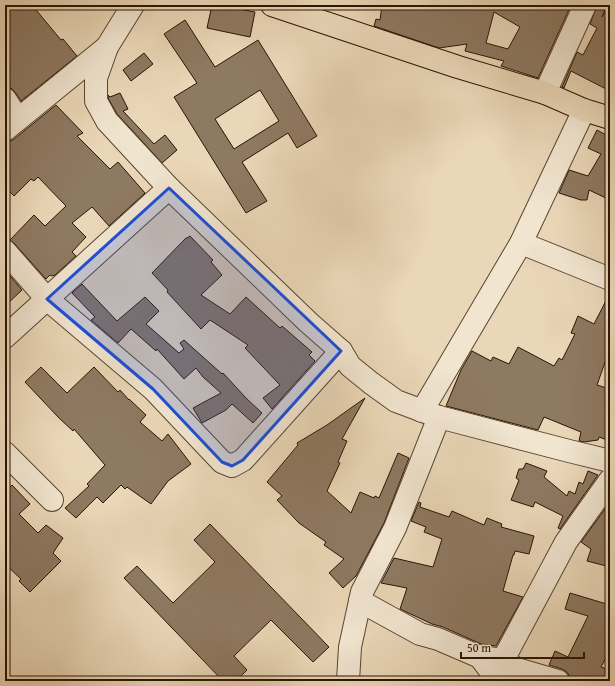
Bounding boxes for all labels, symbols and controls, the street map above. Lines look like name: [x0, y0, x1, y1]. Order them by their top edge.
scale bar: [461, 634, 584, 660]
text: 50 m: [467, 639, 491, 656]

